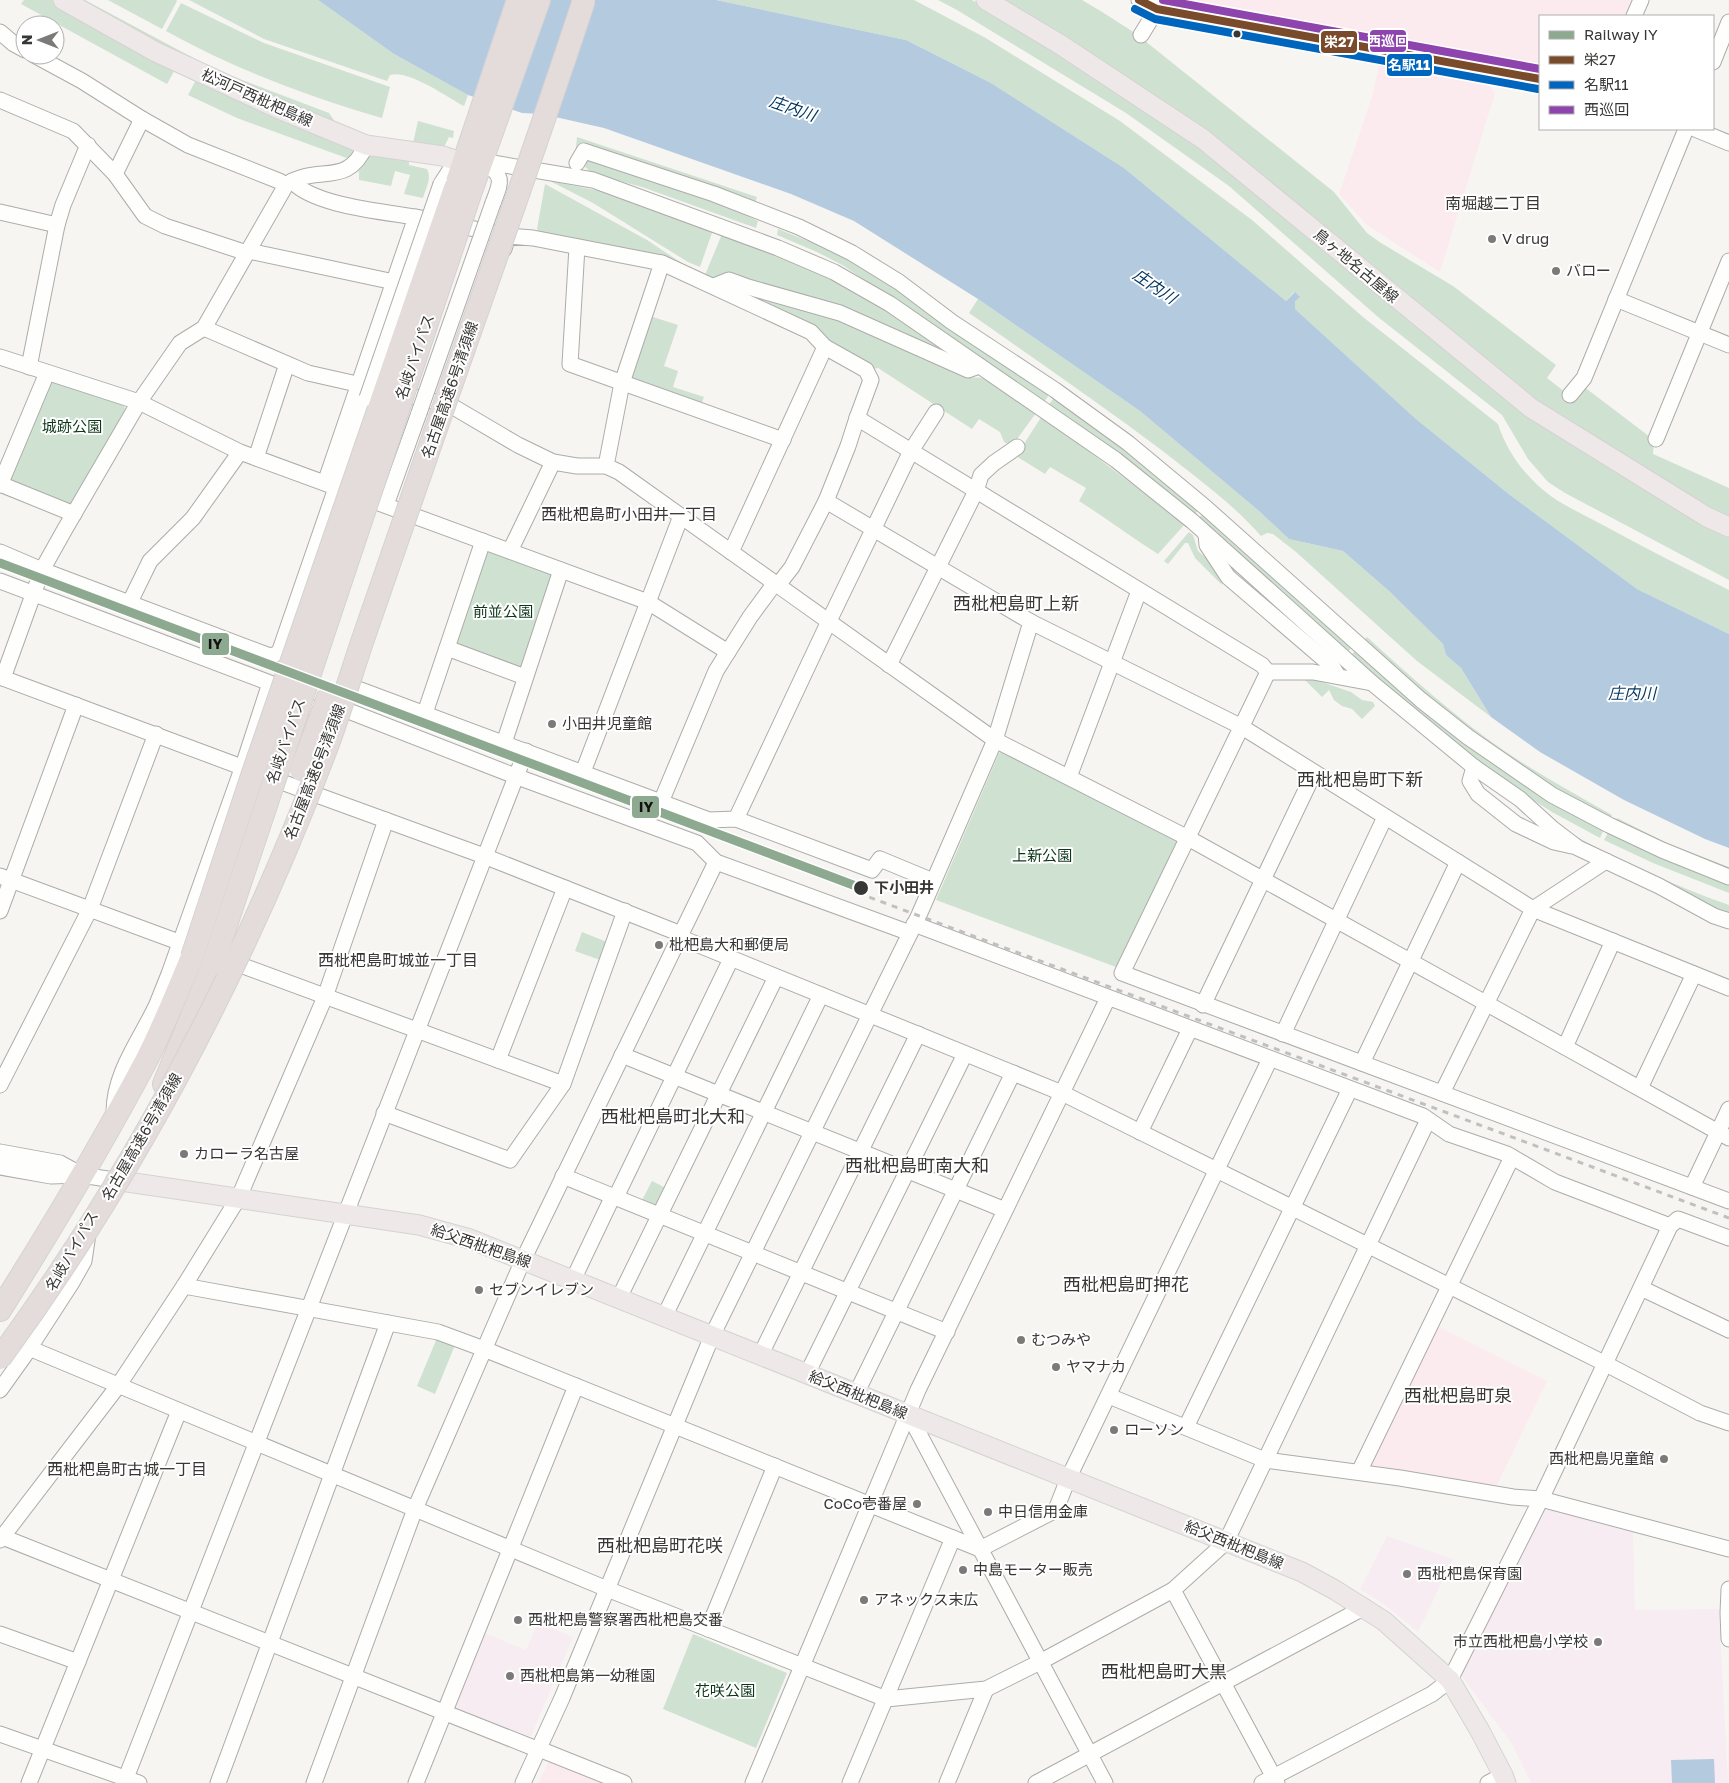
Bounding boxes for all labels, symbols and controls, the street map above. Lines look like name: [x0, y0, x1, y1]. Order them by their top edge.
north arrow: [15, 15, 65, 65]
legend: [1539, 15, 1714, 130]
text: Railway IY: [1584, 25, 1658, 43]
unlabelled marker: [1232, 29, 1242, 39]
line badge: 西巡回: [1369, 29, 1407, 53]
line badge: 栄27: [1320, 30, 1358, 54]
text: 西巡回: [1367, 32, 1409, 49]
text: 栄27: [1324, 33, 1354, 50]
text: N: [18, 35, 35, 45]
text: 栄27: [1584, 50, 1616, 68]
line badge: 名駅11: [1386, 53, 1433, 77]
text: 名駅11: [1388, 56, 1430, 73]
street label: 松河戸西枇杷島線: [199, 64, 316, 130]
text: 名駅11: [1584, 75, 1629, 93]
water label: 庄内川: [767, 91, 821, 126]
text: 西巡回: [1584, 100, 1629, 118]
district label: 南堀越二丁目: [1445, 193, 1541, 213]
street label: 鳥ヶ地名古屋線: [1311, 225, 1403, 306]
place label: V drug: [1502, 229, 1549, 247]
marker: V drug: [1486, 233, 1498, 245]
place label: バロー: [1566, 261, 1611, 279]
water label: 庄内川: [1130, 264, 1182, 309]
marker: バロー: [1550, 265, 1562, 277]
street label: 名岐バイパス: [391, 311, 437, 402]
street label: 名古屋高速6号清須線: [417, 319, 481, 461]
park label: 城跡公園: [42, 417, 102, 435]
district label: 西枇杷島町小田井一丁目: [541, 504, 717, 524]
district label: 西枇杷島町上新: [953, 592, 1079, 614]
park label: 前並公園: [473, 602, 533, 620]
line badge: IY: [201, 632, 230, 656]
text: IY: [208, 635, 222, 652]
water label: 庄内川: [1608, 683, 1658, 703]
street label: 名岐バイパス: [262, 695, 308, 786]
street label: 名古屋高速6号清須線: [280, 701, 348, 842]
place label: 小田井児童館: [562, 714, 652, 732]
marker: 小田井児童館: [546, 718, 558, 730]
district label: 西枇杷島町下新: [1297, 768, 1423, 790]
line badge: IY: [631, 795, 660, 819]
text: IY: [639, 798, 653, 815]
park label: 上新公園: [1012, 846, 1072, 864]
place label: 下小田井: [874, 878, 934, 896]
marker: 下小田井: [852, 879, 870, 897]
place label: 枇杷島大和郵便局: [669, 935, 789, 953]
marker: 枇杷島大和郵便局: [653, 939, 665, 951]
district label: 西枇杷島町城並一丁目: [318, 950, 478, 970]
street label: 名古屋高速6号清須線: [97, 1070, 185, 1203]
district label: 西枇杷島町北大和: [601, 1105, 745, 1127]
place label: カローラ名古屋: [194, 1144, 299, 1162]
marker: カローラ名古屋: [178, 1148, 190, 1160]
district label: 西枇杷島町南大和: [845, 1154, 989, 1176]
street label: 名岐バイパス: [41, 1207, 101, 1294]
street label: 給父西枇杷島線: [429, 1219, 534, 1271]
district label: 西枇杷島町押花: [1063, 1273, 1189, 1295]
place label: セブンイレブン: [489, 1280, 594, 1298]
marker: セブンイレブン: [473, 1284, 485, 1296]
place label: むつみや: [1031, 1330, 1091, 1348]
marker: むつみや: [1015, 1334, 1027, 1346]
place label: ヤマナカ: [1066, 1357, 1126, 1375]
marker: ヤマナカ: [1050, 1361, 1062, 1373]
street label: 給父西枇杷島線: [806, 1366, 910, 1422]
district label: 西枇杷島町泉: [1404, 1384, 1512, 1406]
place label: ローソン: [1124, 1420, 1184, 1438]
marker: ローソン: [1108, 1424, 1120, 1436]
place label: 西枇杷島児童館: [1549, 1449, 1654, 1467]
marker: 西枇杷島児童館: [1658, 1453, 1670, 1465]
district label: 西枇杷島町古城一丁目: [47, 1459, 207, 1479]
place label: CoCo壱番屋: [824, 1494, 907, 1512]
marker: CoCo壱番屋: [911, 1498, 923, 1510]
place label: 中日信用金庫: [998, 1502, 1088, 1520]
marker: 中日信用金庫: [982, 1506, 994, 1518]
street label: 給父西枇杷島線: [1182, 1516, 1286, 1572]
district label: 西枇杷島町花咲: [597, 1534, 723, 1556]
place label: 中島モーター販売: [973, 1560, 1093, 1578]
marker: 中島モーター販売: [957, 1564, 969, 1576]
place label: 西枇杷島保育園: [1417, 1564, 1522, 1582]
marker: 西枇杷島保育園: [1401, 1568, 1413, 1580]
place label: アネックス末広: [874, 1590, 979, 1608]
marker: アネックス末広: [858, 1594, 870, 1606]
place label: 西枇杷島警察署西枇杷島交番: [528, 1610, 723, 1628]
marker: 西枇杷島警察署西枇杷島交番: [512, 1614, 524, 1626]
place label: 市立西枇杷島小学校: [1453, 1632, 1588, 1650]
marker: 市立西枇杷島小学校: [1592, 1636, 1604, 1648]
district label: 西枇杷島町大黒: [1101, 1660, 1227, 1682]
place label: 西枇杷島第一幼稚園: [520, 1666, 655, 1684]
marker: 西枇杷島第一幼稚園: [504, 1670, 516, 1682]
park label: 花咲公園: [695, 1681, 755, 1699]

